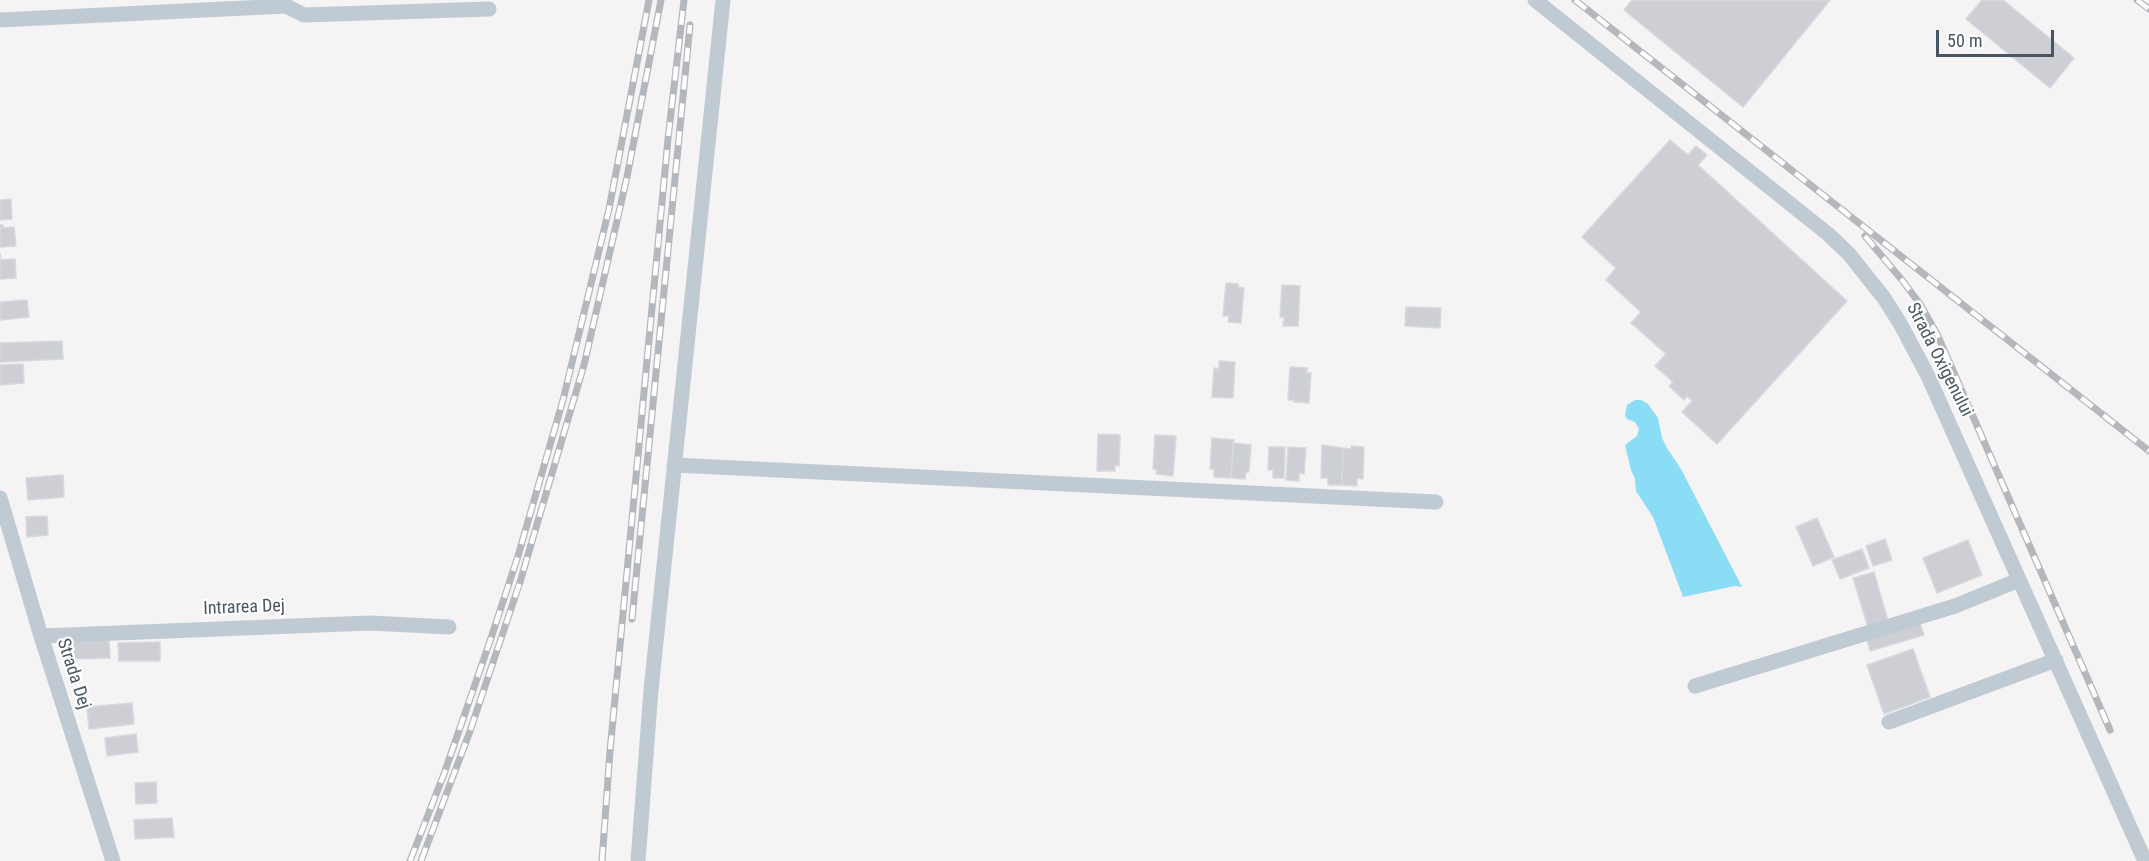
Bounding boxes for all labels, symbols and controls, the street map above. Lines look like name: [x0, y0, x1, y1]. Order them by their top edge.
scale bar: [1939, 18, 2058, 56]
text: 50 m: [1947, 30, 1982, 51]
street label: Strada Oxigenului: [1901, 300, 1977, 420]
street label: Intrarea Dej: [203, 596, 285, 620]
street label: Strada Dej: [51, 636, 95, 712]

